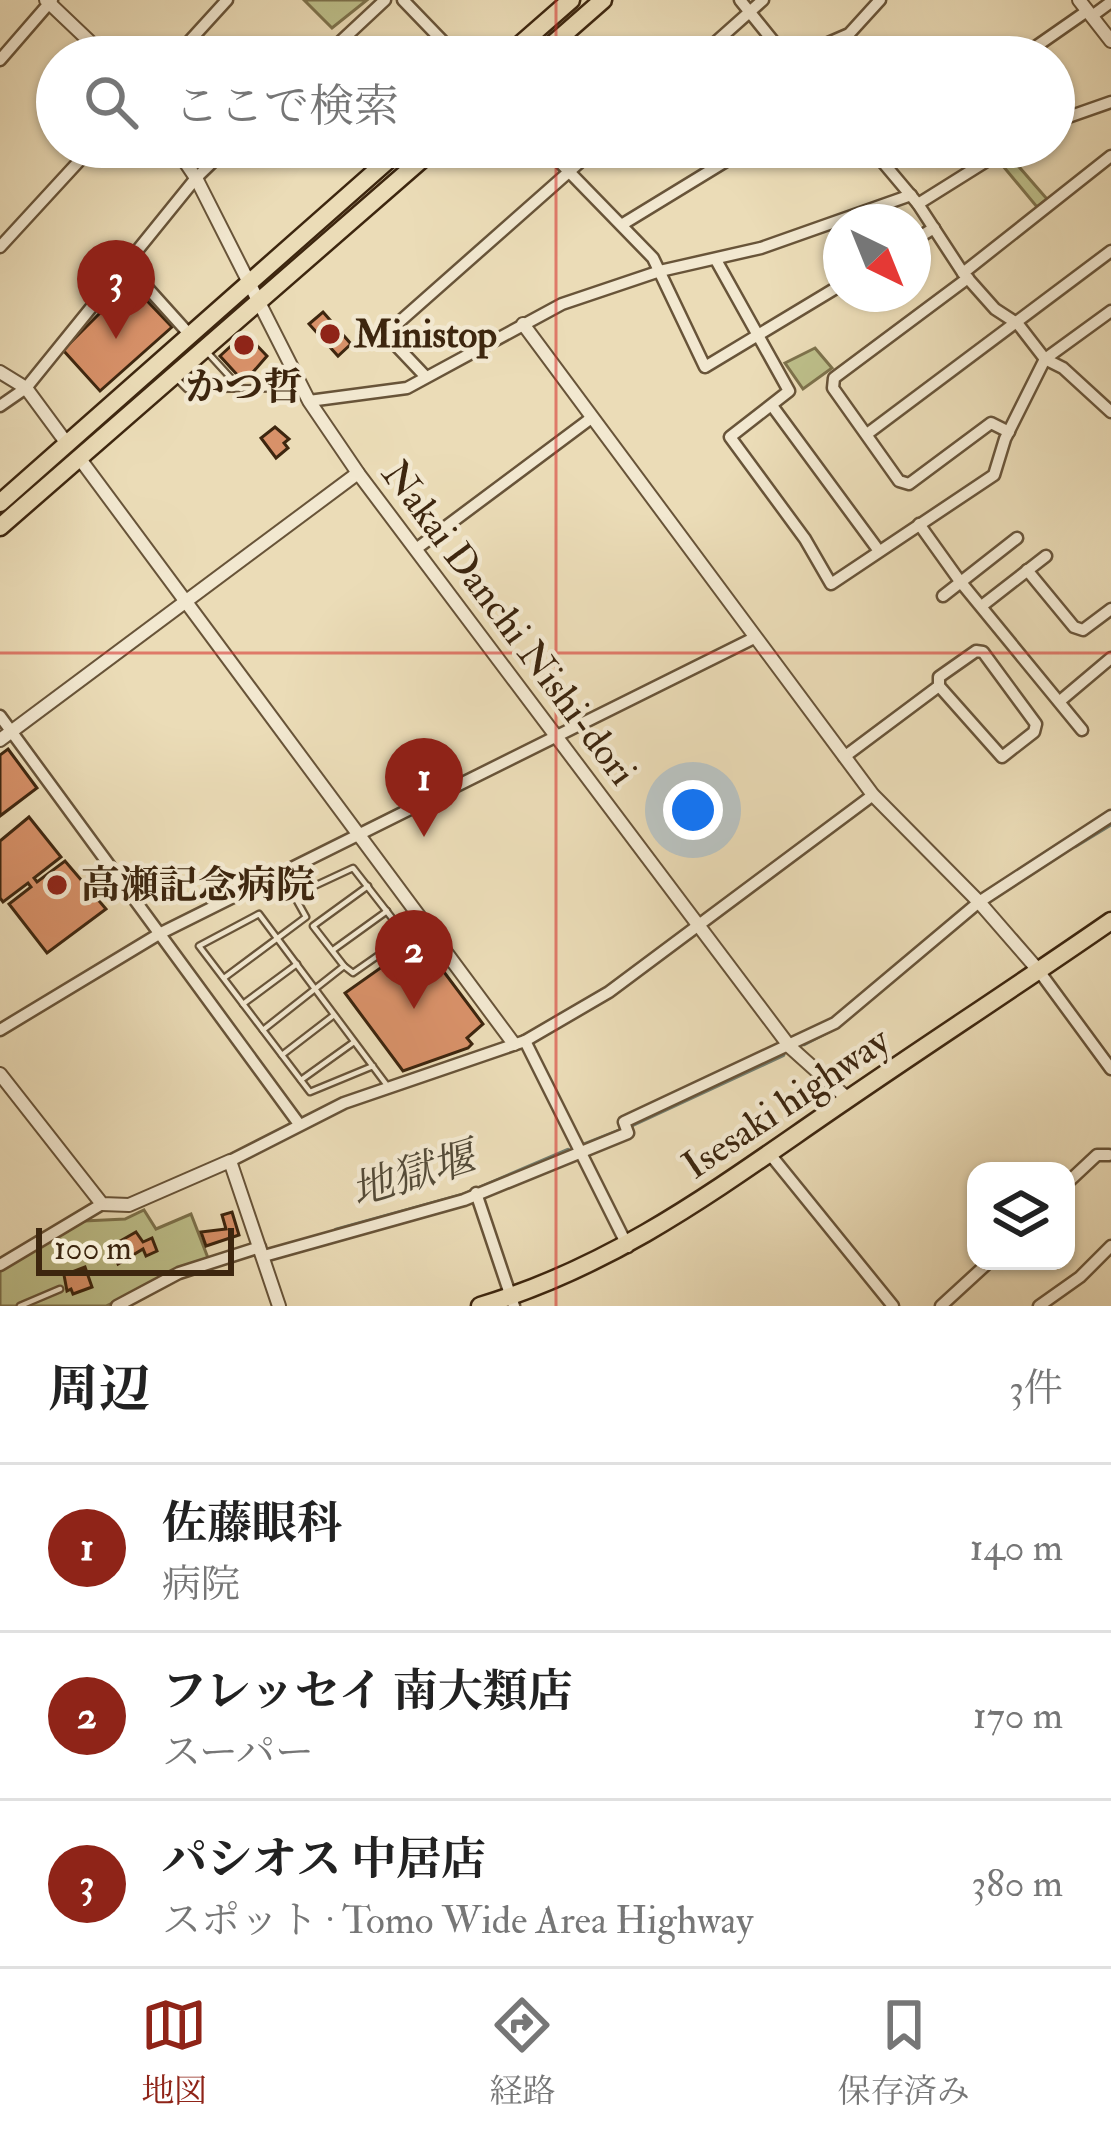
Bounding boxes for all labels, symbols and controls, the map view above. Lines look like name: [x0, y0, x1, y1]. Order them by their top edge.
search box: [36, 36, 1075, 168]
icon: search: [78, 69, 144, 135]
text: ここで検索: [174, 79, 399, 135]
north arrow: [823, 204, 931, 312]
pin: 3: [77, 240, 155, 339]
place label: Ministop: [353, 310, 497, 359]
marker: Ministop: [317, 321, 343, 347]
marker: かつ哲: [231, 332, 257, 358]
place label: かつ哲: [185, 363, 303, 412]
street label: Nakai Danchi Nishi-dori: [371, 451, 647, 795]
pin: 1: [385, 738, 463, 837]
your location: [663, 780, 723, 840]
place label: 高瀬記念病院: [81, 861, 315, 910]
marker: 高瀬記念病院: [44, 872, 70, 898]
pin: 2: [375, 910, 453, 1009]
street label: Isesaki highway: [673, 1015, 899, 1190]
water label: 地獄堰: [345, 1130, 487, 1218]
map controls: [967, 1162, 1075, 1270]
button: layers: [967, 1162, 1075, 1270]
scale bar: [36, 1222, 234, 1275]
text: 100 m: [54, 1228, 132, 1269]
text: 周辺: [48, 1358, 150, 1422]
text: 3件: [1009, 1364, 1063, 1413]
text: 佐藤眼科: [162, 1496, 342, 1552]
text: 1: [80, 1523, 94, 1572]
text: 140 m: [970, 1523, 1063, 1572]
text: 病院: [162, 1560, 240, 1609]
text: フレッセイ 南大類店: [162, 1664, 573, 1720]
text: 2: [77, 1691, 97, 1740]
text: 170 m: [973, 1691, 1063, 1740]
text: スーパー: [162, 1728, 314, 1777]
text: パシオス 中居店: [162, 1832, 486, 1888]
text: 3: [80, 1859, 94, 1908]
text: 380 m: [971, 1859, 1063, 1908]
text: スポット · Tomo Wide Area Highway: [162, 1896, 753, 1945]
tab: 地図: [141, 1992, 207, 2112]
tab: 経路: [489, 1992, 555, 2112]
tab: 保存済み: [838, 1992, 970, 2112]

